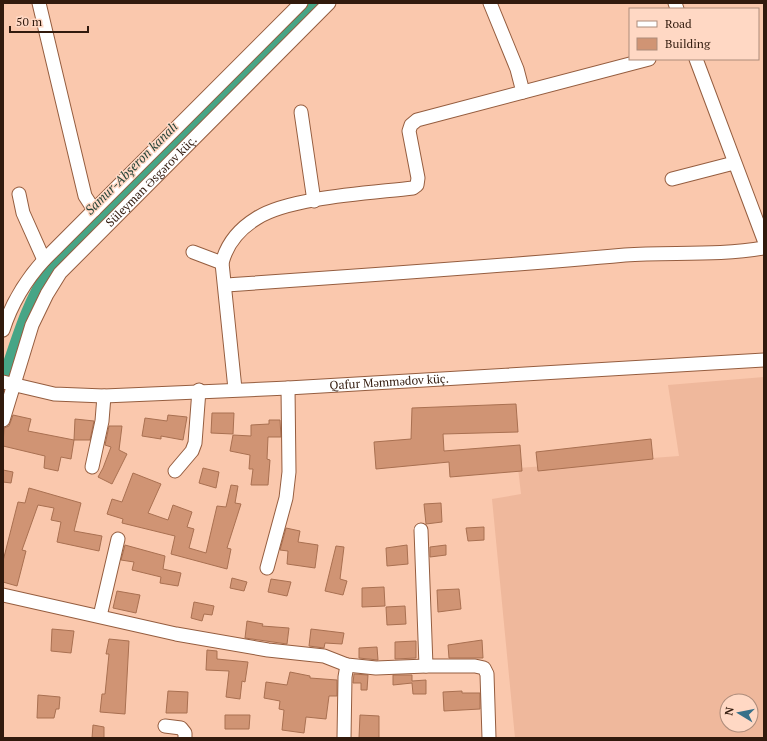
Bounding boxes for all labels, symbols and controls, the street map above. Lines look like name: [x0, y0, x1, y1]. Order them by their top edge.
scale bar: [10, 8, 88, 34]
legend: [629, 8, 759, 60]
text: 50 m: [16, 14, 43, 29]
text: Road: [665, 16, 692, 31]
text: Building: [665, 36, 711, 51]
water label: Samur-Abşeron kanalı: [81, 118, 181, 218]
street label: Süleyman Əsgərov küç.: [102, 132, 200, 230]
street label: Qafur Məmmədov küç.: [329, 371, 449, 393]
north arrow: [719, 693, 759, 733]
text: N: [722, 705, 737, 717]

